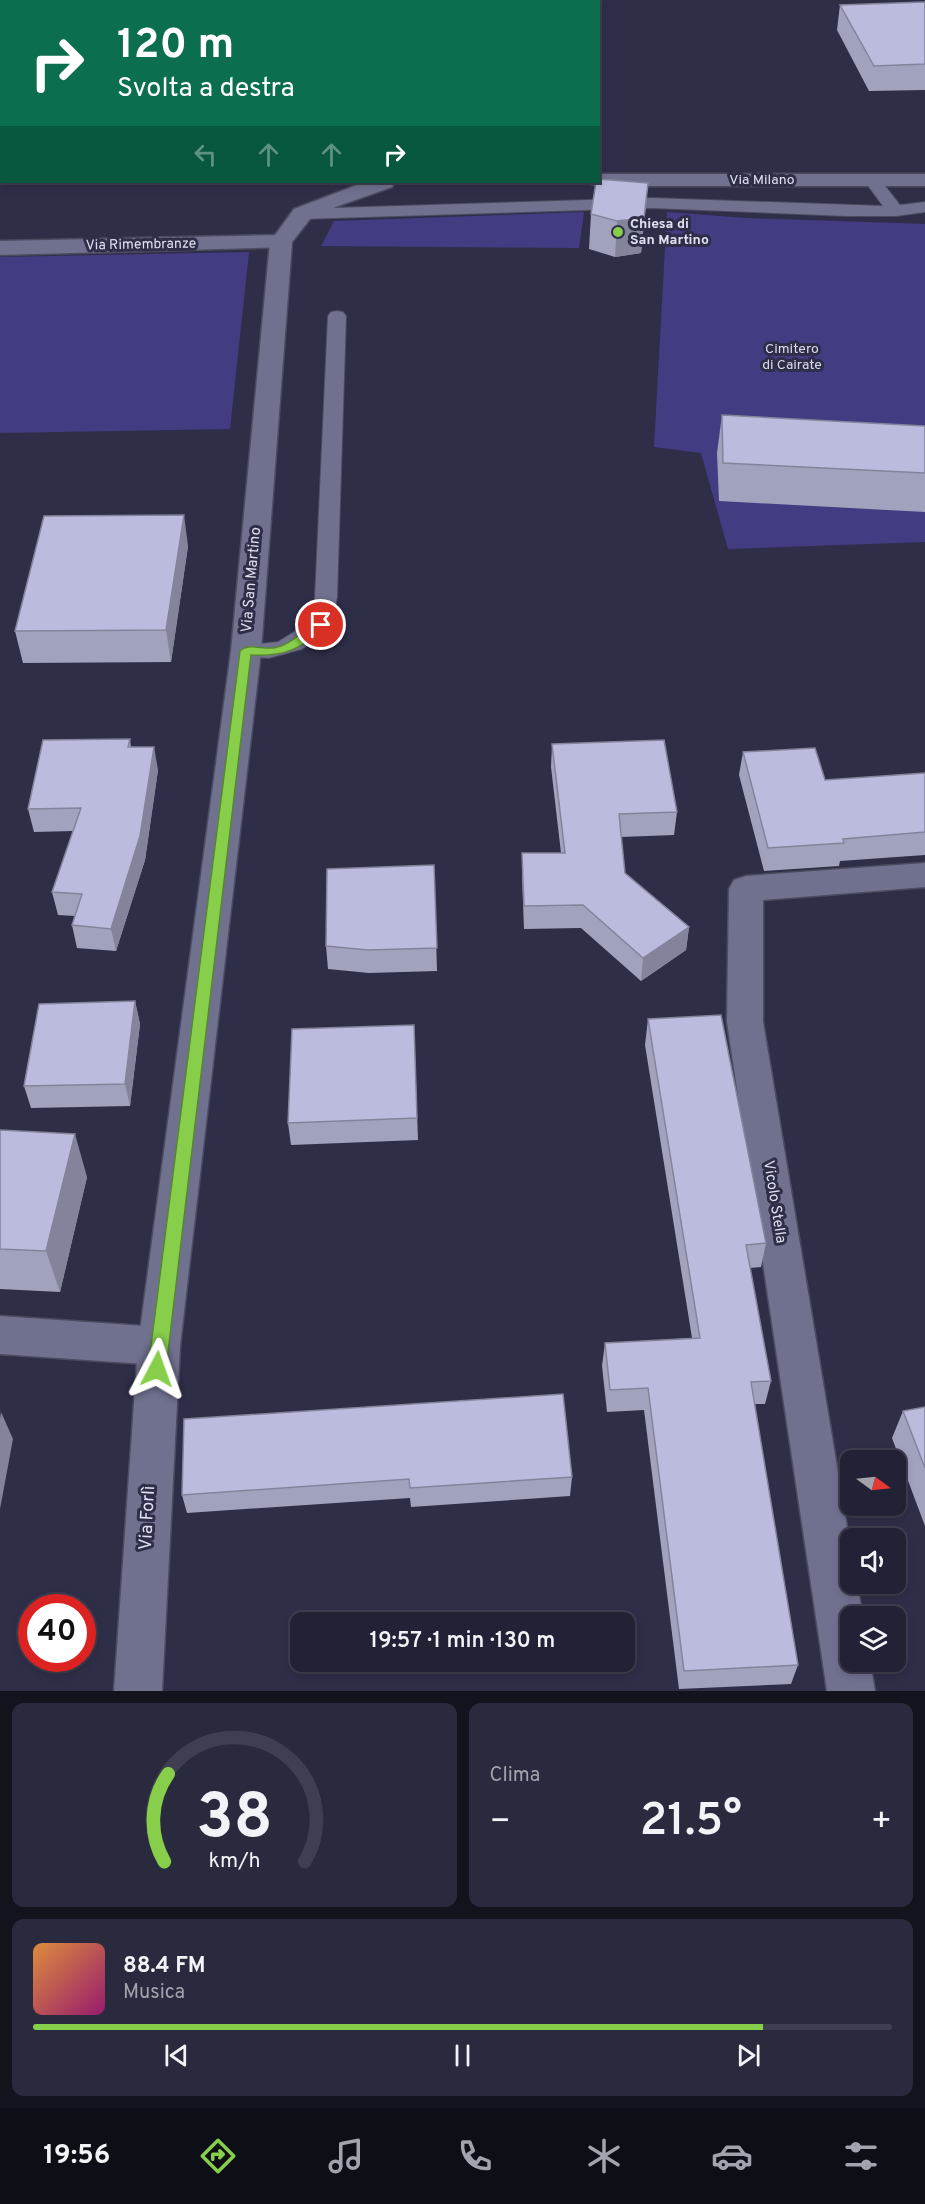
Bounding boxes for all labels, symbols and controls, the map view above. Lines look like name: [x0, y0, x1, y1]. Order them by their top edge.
text: 120 m: [117, 20, 234, 73]
icon: right: [18, 24, 96, 102]
text: Svolta a destra: [117, 72, 295, 106]
icon: left: [189, 138, 222, 171]
icon: ahead: [252, 138, 285, 171]
icon: ahead: [315, 138, 348, 171]
icon: right: [378, 138, 411, 171]
street label: Via Milano: [729, 172, 795, 189]
place label: Chiesa di San Martino: [630, 216, 709, 249]
marker: Chiesa di San Martino: [611, 225, 625, 239]
street label: Via Rimembranze: [86, 236, 196, 254]
park label: Cimitero di Cairate: [762, 341, 822, 374]
street label: Via San Martino: [238, 526, 266, 634]
pin: [295, 599, 346, 650]
icon: arrive: [304, 608, 337, 641]
street label: Vicolo Stella: [758, 1159, 790, 1245]
position arrow: [125, 1337, 189, 1401]
north arrow: [840, 1450, 906, 1516]
map controls: [840, 1450, 906, 1672]
street label: Via Forlì: [135, 1485, 161, 1551]
button: sound: [840, 1528, 906, 1594]
speed limit sign: 40: [18, 1594, 96, 1672]
button: layers: [840, 1606, 906, 1672]
text: 19:57 · 1 min · 130 m: [370, 1628, 555, 1655]
text: Clima: [490, 1763, 540, 1789]
text: 38: [196, 1781, 273, 1860]
text: 21.5°: [640, 1794, 742, 1851]
text: −: [490, 1802, 511, 1844]
text: +: [871, 1802, 892, 1844]
text: km/h: [208, 1848, 260, 1875]
text: 88.4 FM: [123, 1953, 206, 1980]
text: Musica: [123, 1980, 185, 2006]
icon: previous: [160, 2039, 193, 2072]
icon: pause: [446, 2039, 479, 2072]
icon: next: [732, 2039, 765, 2072]
icon: directions: [197, 2135, 239, 2177]
icon: music: [325, 2135, 367, 2177]
icon: phone: [454, 2135, 496, 2177]
icon: climate: [583, 2135, 625, 2177]
icon: car: [711, 2135, 753, 2177]
icon: filters: [840, 2135, 882, 2177]
text: 19:56: [43, 2139, 110, 2173]

